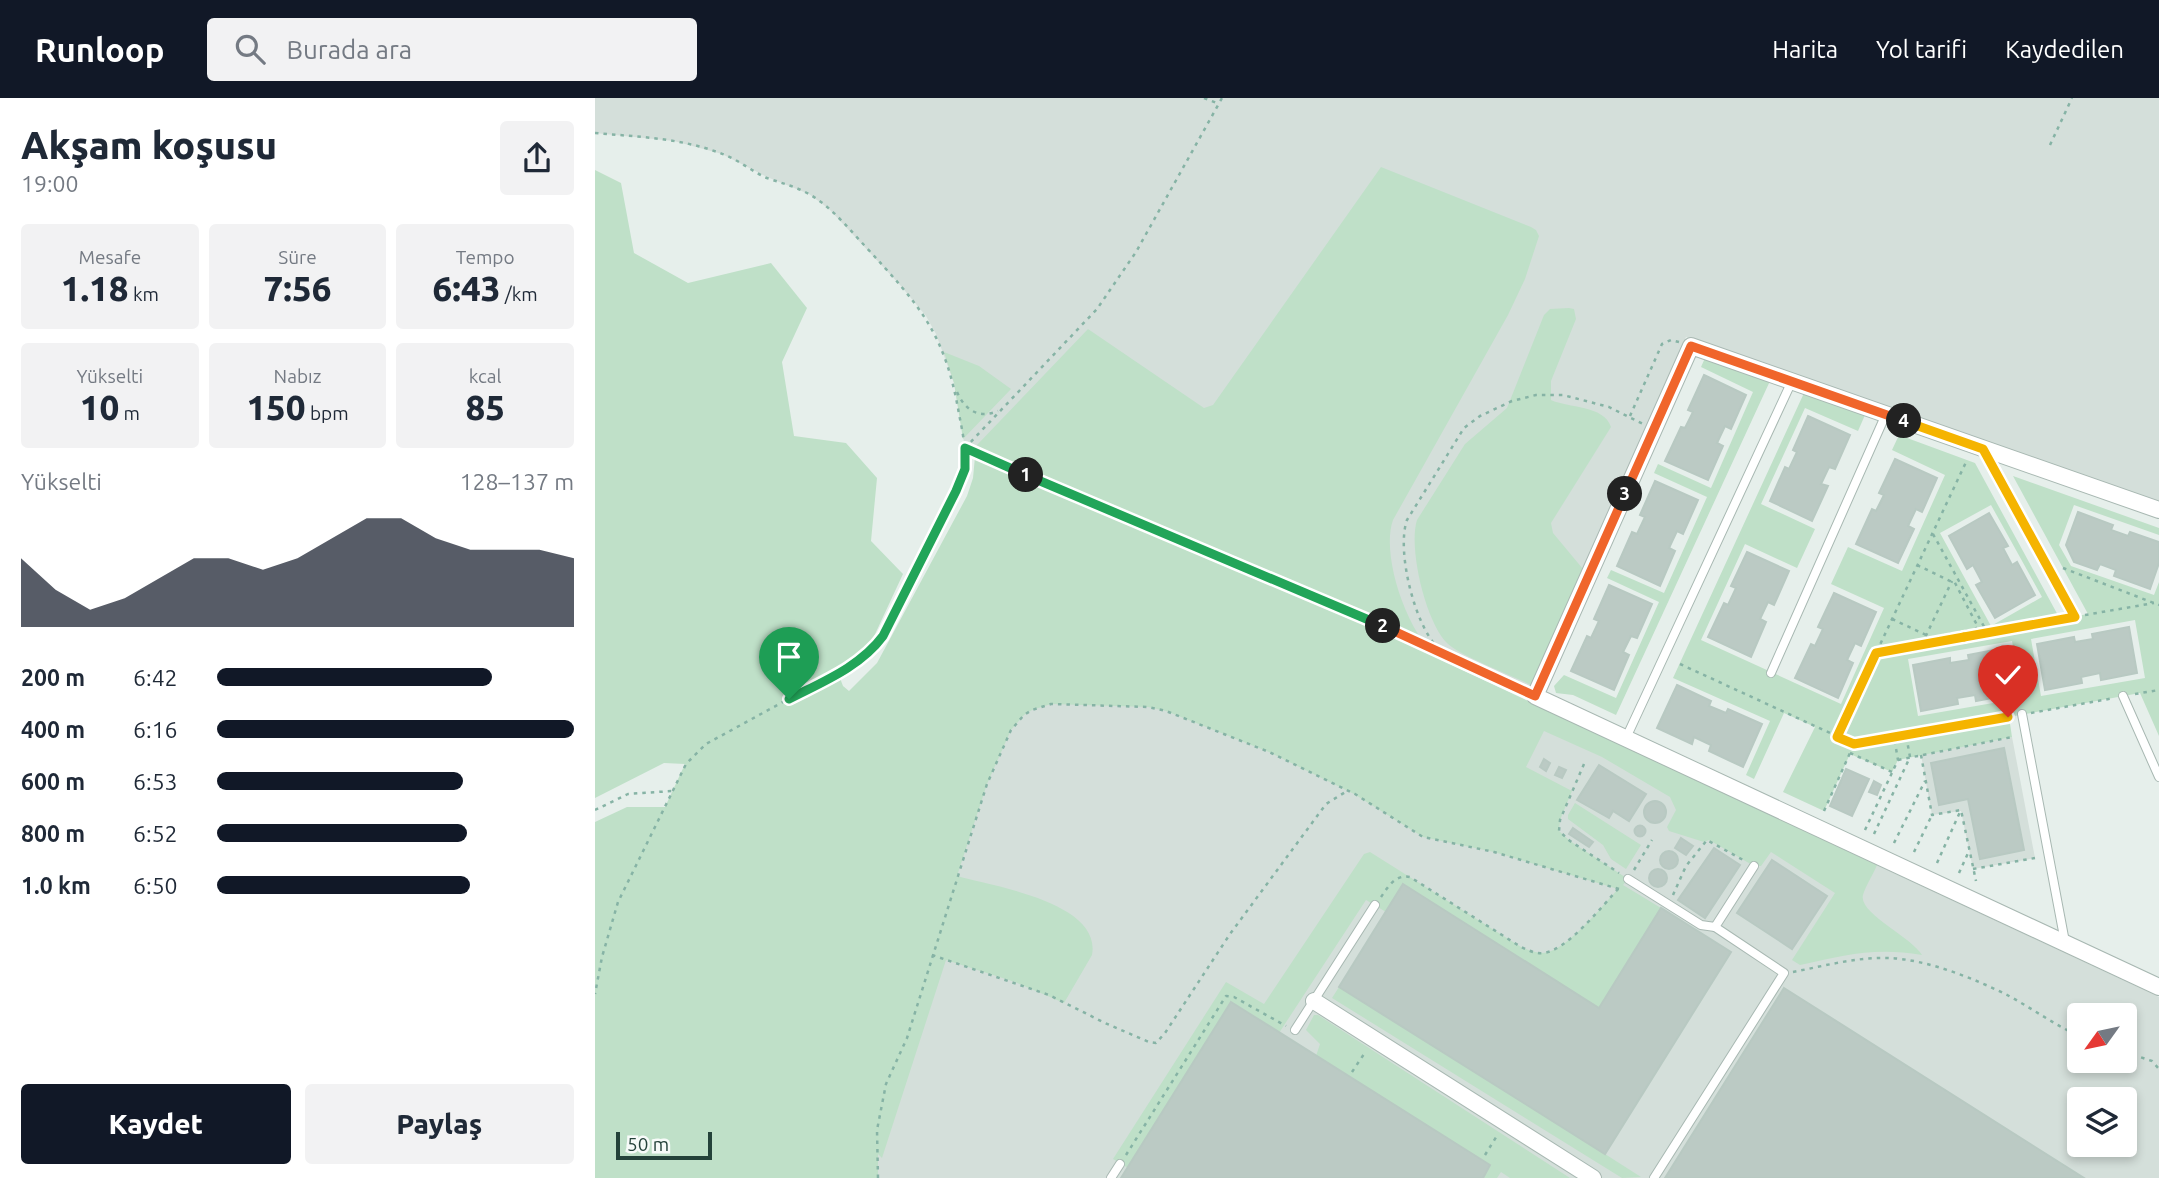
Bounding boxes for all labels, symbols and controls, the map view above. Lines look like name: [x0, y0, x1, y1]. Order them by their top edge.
search box: [207, 18, 697, 81]
icon: search: [231, 30, 269, 68]
text: Runloop: [35, 31, 165, 68]
text: Burada ara: [287, 35, 412, 64]
text: Harita: [1772, 36, 1838, 63]
text: Yol tarifi: [1876, 36, 1967, 63]
text: Kaydedilen: [2005, 36, 2124, 63]
button: share: [500, 121, 574, 195]
text: Akşam koşusu: [21, 124, 277, 166]
text: 19:00: [21, 171, 79, 196]
text: Mesafe: [78, 246, 141, 268]
text: Süre: [278, 246, 317, 268]
text: Tempo: [456, 246, 515, 268]
text: 1.18: [61, 268, 129, 308]
text: 7:56: [264, 268, 331, 308]
text: 6:43: [433, 268, 500, 308]
text: km: [129, 283, 159, 305]
text: /km: [500, 283, 538, 305]
text: Yükselti: [76, 365, 143, 387]
text: Nabız: [274, 365, 321, 387]
text: kcal: [469, 365, 502, 387]
text: 10: [80, 387, 119, 427]
text: 150: [246, 387, 306, 427]
text: 85: [465, 387, 505, 427]
text: m: [119, 402, 140, 424]
text: bpm: [306, 402, 349, 424]
pin: 4: [1887, 404, 1921, 438]
text: 4: [1898, 409, 1909, 431]
pin: 1: [1009, 458, 1043, 492]
text: 1: [1020, 463, 1031, 485]
text: Yükselti: [21, 469, 102, 494]
text: 128–137 m: [460, 469, 574, 494]
pin: 3: [1607, 476, 1643, 512]
text: 3: [1619, 482, 1630, 504]
pin: 2: [1365, 608, 1401, 644]
text: 2: [1377, 614, 1388, 636]
pin: [759, 627, 819, 699]
icon: arrive: [770, 638, 808, 676]
pin: [1978, 645, 2038, 717]
icon: check: [1989, 656, 2027, 694]
text: 200 m: [21, 665, 85, 690]
text: 6:42: [133, 665, 178, 690]
text: 400 m: [21, 717, 85, 742]
text: 6:16: [133, 717, 178, 742]
text: 600 m: [21, 769, 85, 794]
text: 6:53: [133, 769, 178, 794]
text: 800 m: [21, 821, 85, 846]
text: 6:52: [133, 821, 178, 846]
text: 1.0 km: [21, 873, 91, 898]
text: 6:50: [133, 873, 178, 898]
north arrow: [2067, 1003, 2137, 1073]
map controls: [2067, 1003, 2137, 1157]
button: Kaydet: [21, 1084, 291, 1164]
button: Paylaş: [305, 1084, 574, 1164]
button: layers: [2067, 1087, 2137, 1157]
scale bar: [616, 1129, 712, 1161]
text: 50 m: [627, 1133, 669, 1155]

